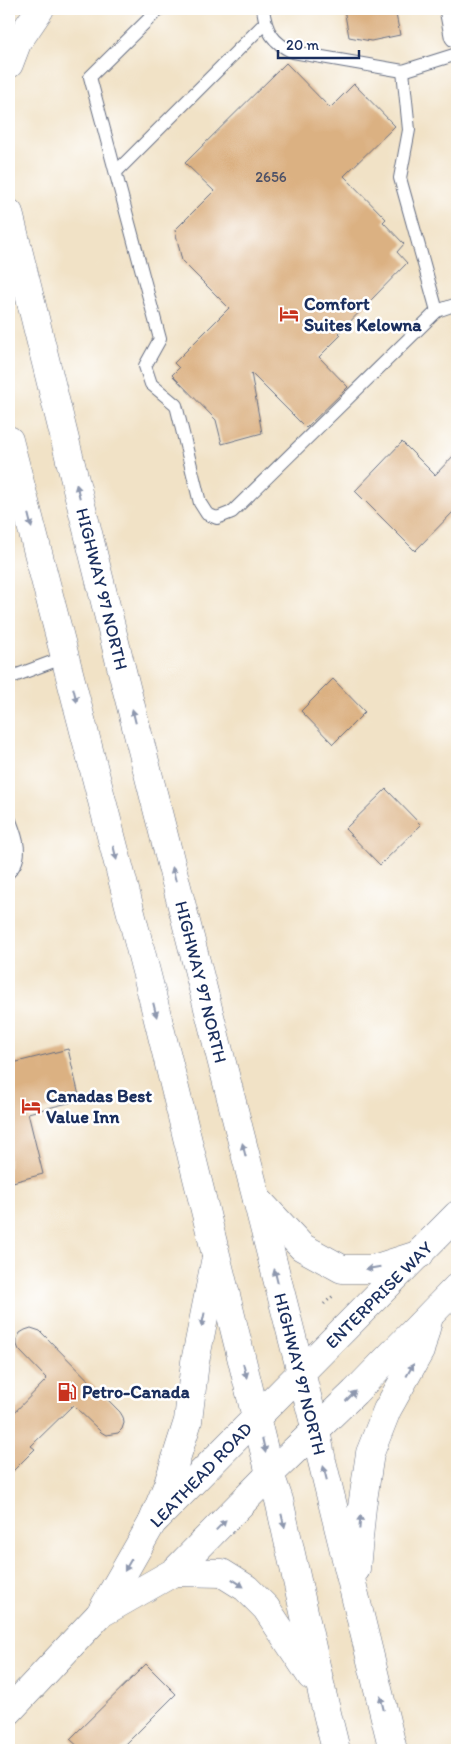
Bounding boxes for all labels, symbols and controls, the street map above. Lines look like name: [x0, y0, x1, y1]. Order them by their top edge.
scale bar: [278, 28, 360, 60]
text: 20 m: [286, 36, 320, 54]
house number: 2656: [255, 168, 287, 186]
place label: Comfort Suites Kelowna: [304, 293, 422, 336]
hotel icon: Comfort Suites Kelowna: [278, 303, 300, 325]
one-way arrow: [73, 483, 81, 498]
street label: HIGHWAY 97 NORTH: [71, 506, 133, 672]
one-way arrow: [26, 514, 34, 529]
one-way arrow: [71, 688, 79, 703]
one-way arrow: [130, 709, 138, 724]
one-way arrow: [111, 845, 119, 860]
one-way arrow: [170, 866, 178, 881]
street label: HIGHWAY 97 NORTH: [170, 899, 232, 1065]
one-way arrow: [152, 1003, 160, 1018]
place label: Canadas Best Value Inn: [46, 1085, 152, 1128]
hotel icon: Canadas Best Value Inn: [20, 1095, 42, 1117]
one-way arrow: [240, 1143, 248, 1158]
street label: ENTERPRISE WAY: [321, 1236, 438, 1353]
one-way arrow: [365, 1264, 381, 1272]
one-way arrow: [272, 1268, 280, 1283]
street label: HIGHWAY 97 NORTH: [269, 1291, 331, 1457]
one-way arrow: [199, 1313, 207, 1328]
one-way arrow: [241, 1363, 249, 1378]
one-way arrow: [405, 1363, 414, 1376]
fuel station icon: Petro-Canada: [56, 1381, 78, 1403]
place label: Petro-Canada: [82, 1381, 190, 1403]
one-way arrow: [344, 1391, 356, 1403]
street label: LEATHEAD ROAD: [145, 1418, 257, 1532]
one-way arrow: [260, 1438, 268, 1453]
one-way arrow: [320, 1466, 328, 1481]
one-way arrow: [280, 1513, 288, 1529]
one-way arrow: [356, 1514, 364, 1530]
one-way arrow: [215, 1519, 227, 1531]
one-way arrow: [123, 1559, 132, 1572]
one-way arrow: [231, 1578, 244, 1588]
one-way arrow: [378, 1695, 386, 1710]

